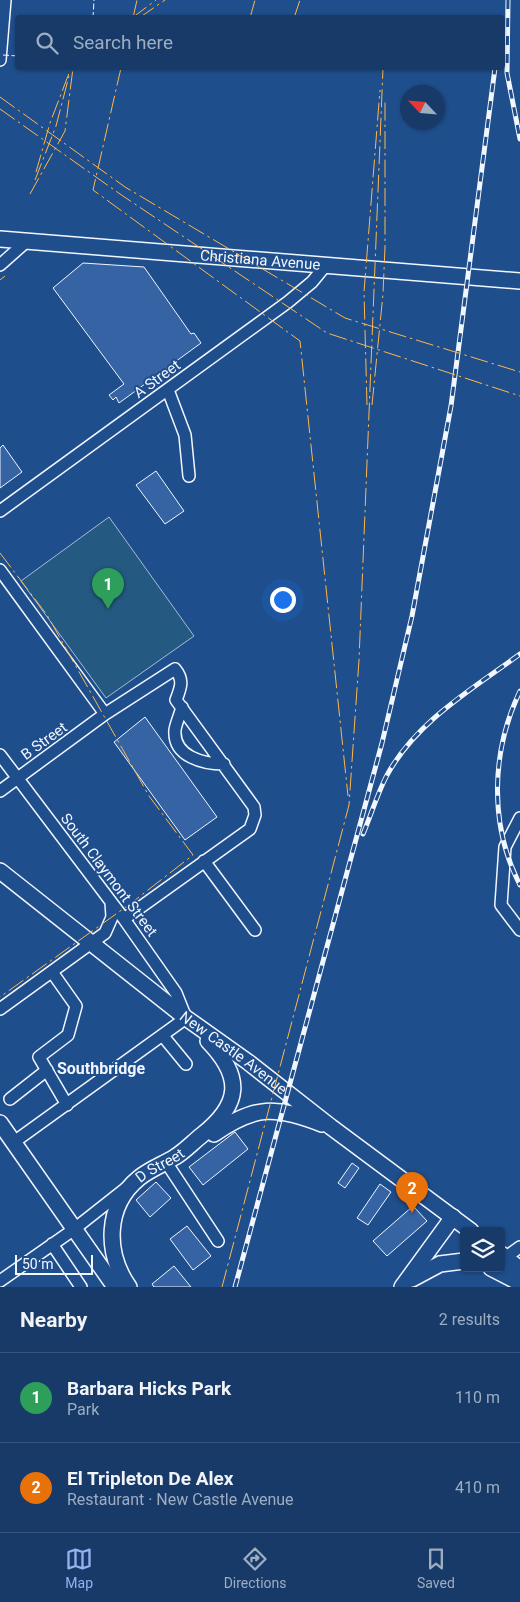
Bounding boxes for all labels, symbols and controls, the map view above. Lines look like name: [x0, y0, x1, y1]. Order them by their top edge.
search box: [15, 15, 505, 70]
icon: search: [33, 29, 61, 57]
text: Search here: [73, 31, 173, 54]
north arrow: [400, 85, 445, 130]
street label: Christiana Avenue: [199, 246, 321, 274]
street label: A Street: [130, 356, 184, 402]
pin: 1: [92, 568, 124, 609]
your location: [270, 587, 296, 613]
street label: B Street: [17, 718, 71, 764]
street label: South Claymont Street: [57, 810, 161, 940]
street label: New Castle Avenue: [176, 1008, 291, 1098]
district label: Southbridge: [57, 1059, 145, 1078]
street label: D Street: [132, 1144, 188, 1186]
pin: 2: [396, 1172, 428, 1213]
map controls: [460, 1227, 505, 1272]
button: layers: [460, 1227, 505, 1272]
scale bar: [15, 1252, 92, 1275]
text: 50 m: [22, 1256, 54, 1272]
text: Nearby: [20, 1308, 87, 1332]
text: 2 results: [439, 1310, 500, 1329]
text: Barbara Hicks Park: [67, 1377, 231, 1400]
text: 1: [31, 1388, 41, 1407]
text: 110 m: [455, 1388, 500, 1407]
text: Park: [67, 1400, 99, 1419]
text: El Tripleton De Alex: [67, 1467, 233, 1490]
text: 2: [31, 1478, 41, 1497]
text: 410 m: [455, 1478, 500, 1497]
text: Restaurant · New Castle Avenue: [67, 1490, 294, 1509]
tab: Map: [65, 1545, 93, 1591]
tab: Directions: [224, 1545, 287, 1591]
tab: Saved: [417, 1545, 455, 1591]

